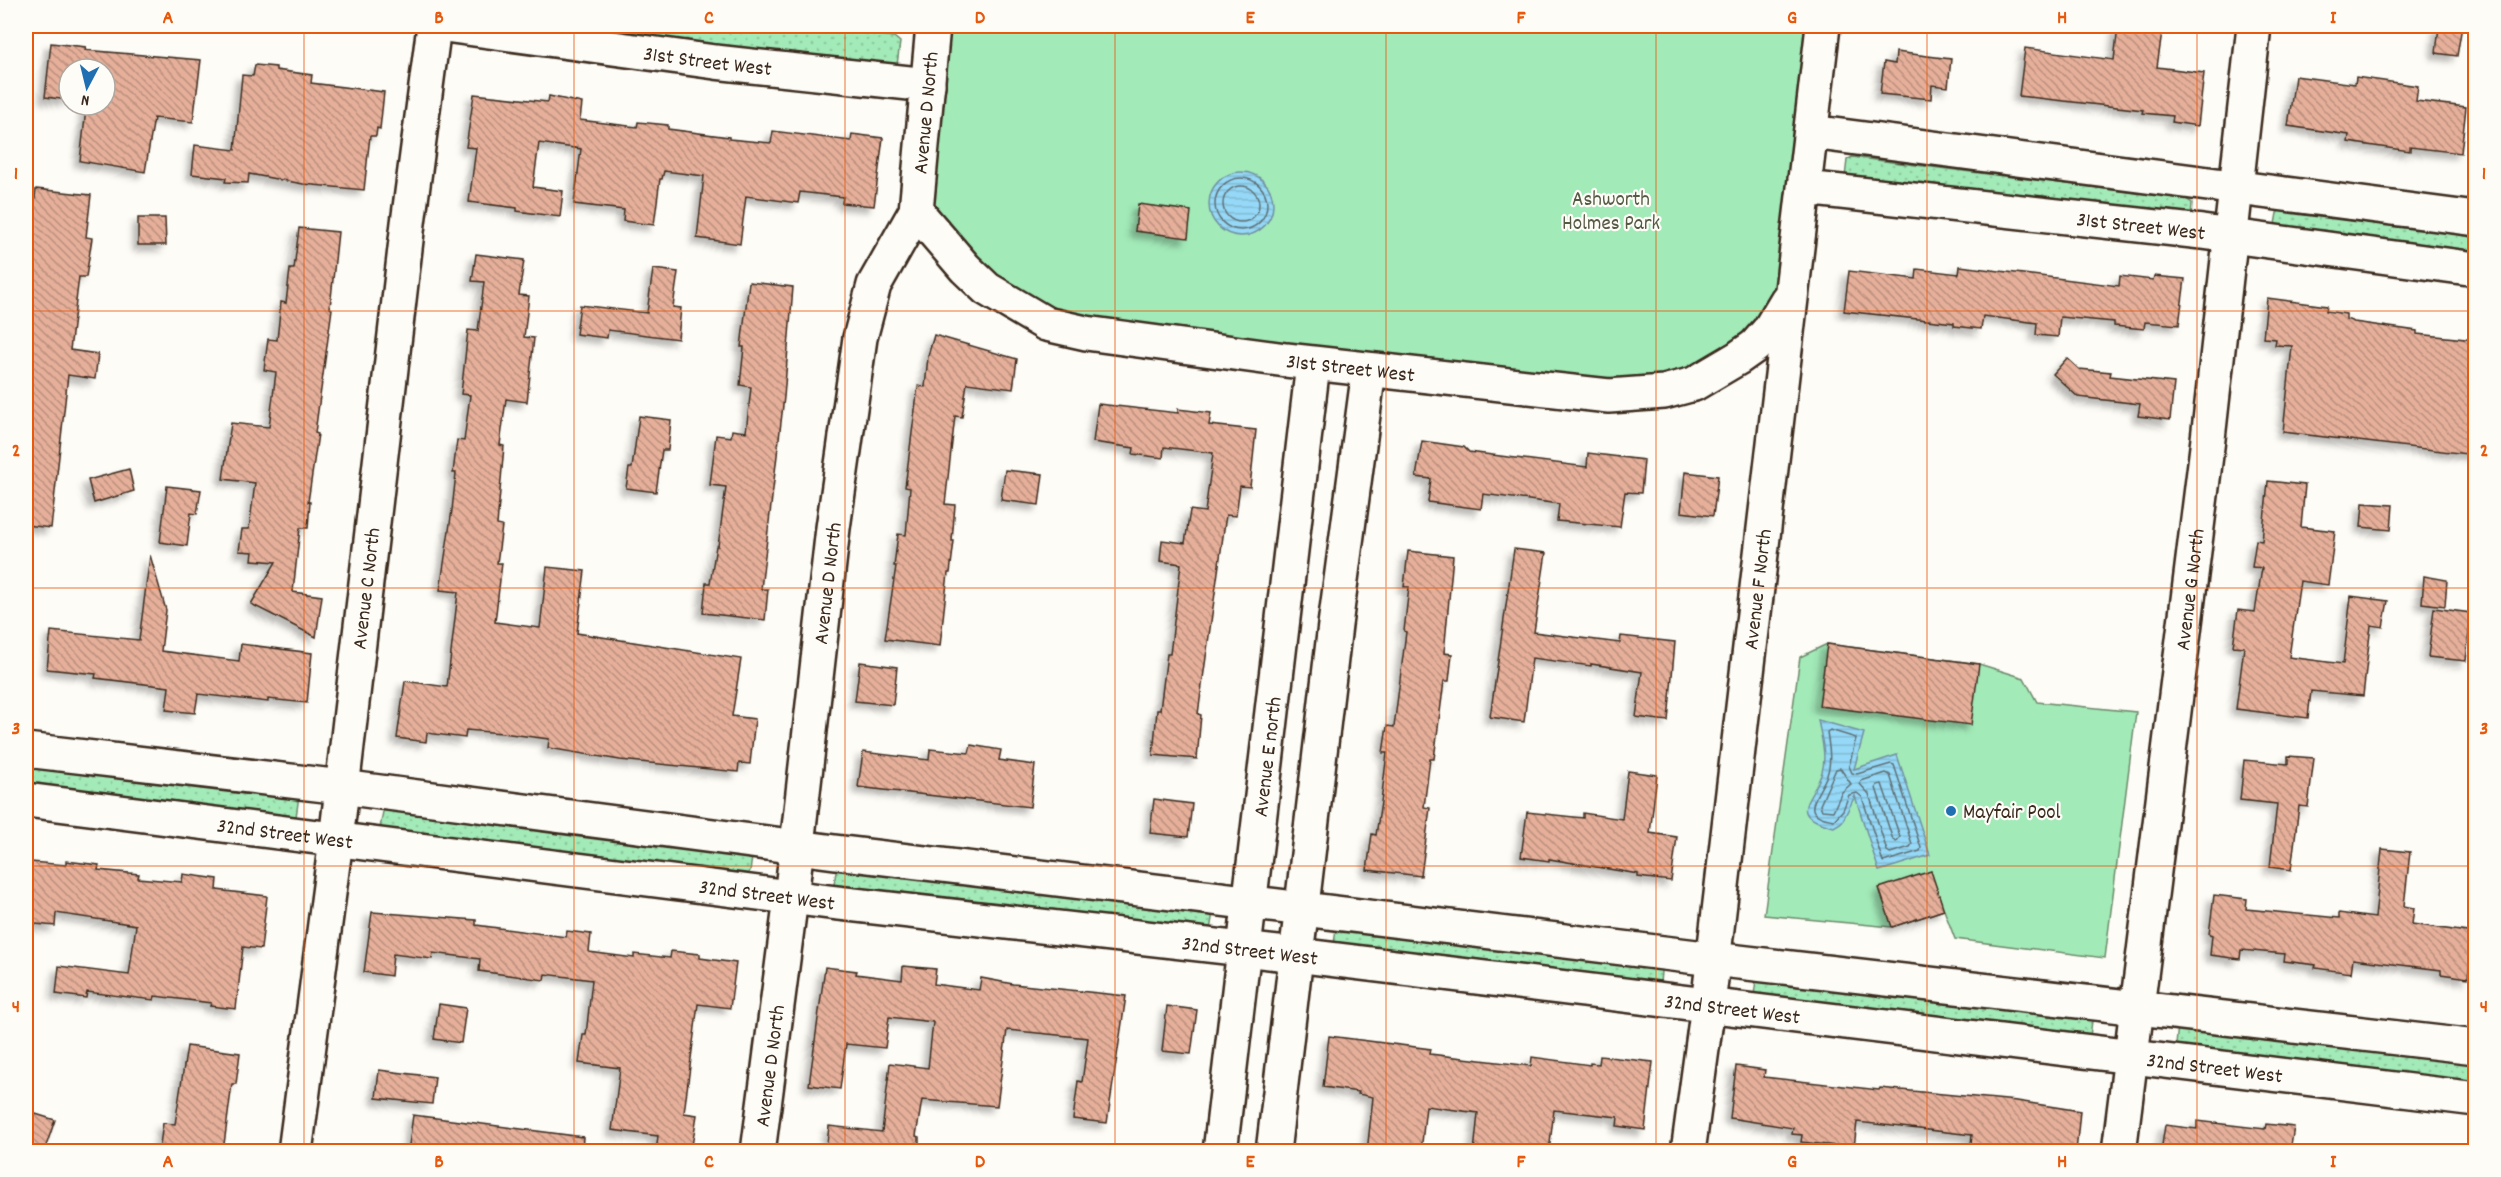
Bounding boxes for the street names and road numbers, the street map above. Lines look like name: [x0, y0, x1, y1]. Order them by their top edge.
street label: 31st Street West: [641, 40, 773, 86]
street label: Avenue D North: [907, 50, 949, 176]
street label: 31st Street West: [2075, 206, 2207, 250]
street label: 31st Street West: [1284, 348, 1416, 392]
street label: Avenue D North: [808, 520, 852, 646]
street label: Avenue C North: [346, 526, 390, 651]
street label: Avenue G North: [2170, 527, 2215, 652]
street label: Avenue F North: [1738, 528, 1782, 652]
street label: Avenue E north: [1248, 695, 1292, 819]
street label: 32nd Street West: [215, 812, 354, 859]
street label: 32nd Street West: [697, 874, 836, 921]
street label: 32nd Street West: [1180, 930, 1319, 976]
street label: 32nd Street West: [1662, 988, 1802, 1034]
street label: Avenue D North: [749, 1003, 795, 1129]
street label: 32nd Street West: [2145, 1047, 2284, 1093]

